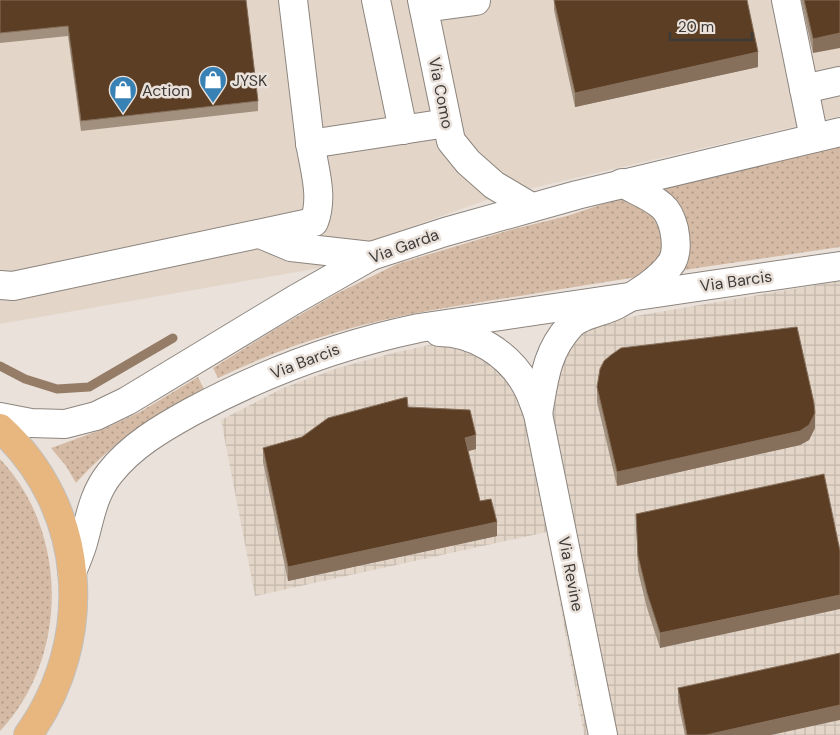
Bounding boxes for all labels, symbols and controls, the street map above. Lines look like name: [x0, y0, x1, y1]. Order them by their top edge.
scale bar: [670, 10, 752, 42]
text: 20 m: [678, 17, 714, 37]
street label: Via Como: [424, 56, 458, 130]
shop icon: JYSK: [198, 65, 228, 104]
place label: JYSK: [232, 70, 267, 91]
shop icon: Action: [108, 75, 138, 114]
place label: Action: [142, 80, 190, 101]
street label: Via Garda: [366, 224, 442, 268]
street label: Via Barcis: [699, 266, 773, 296]
street label: Via Barcis: [267, 338, 343, 384]
street label: Via Revine: [553, 535, 589, 613]

